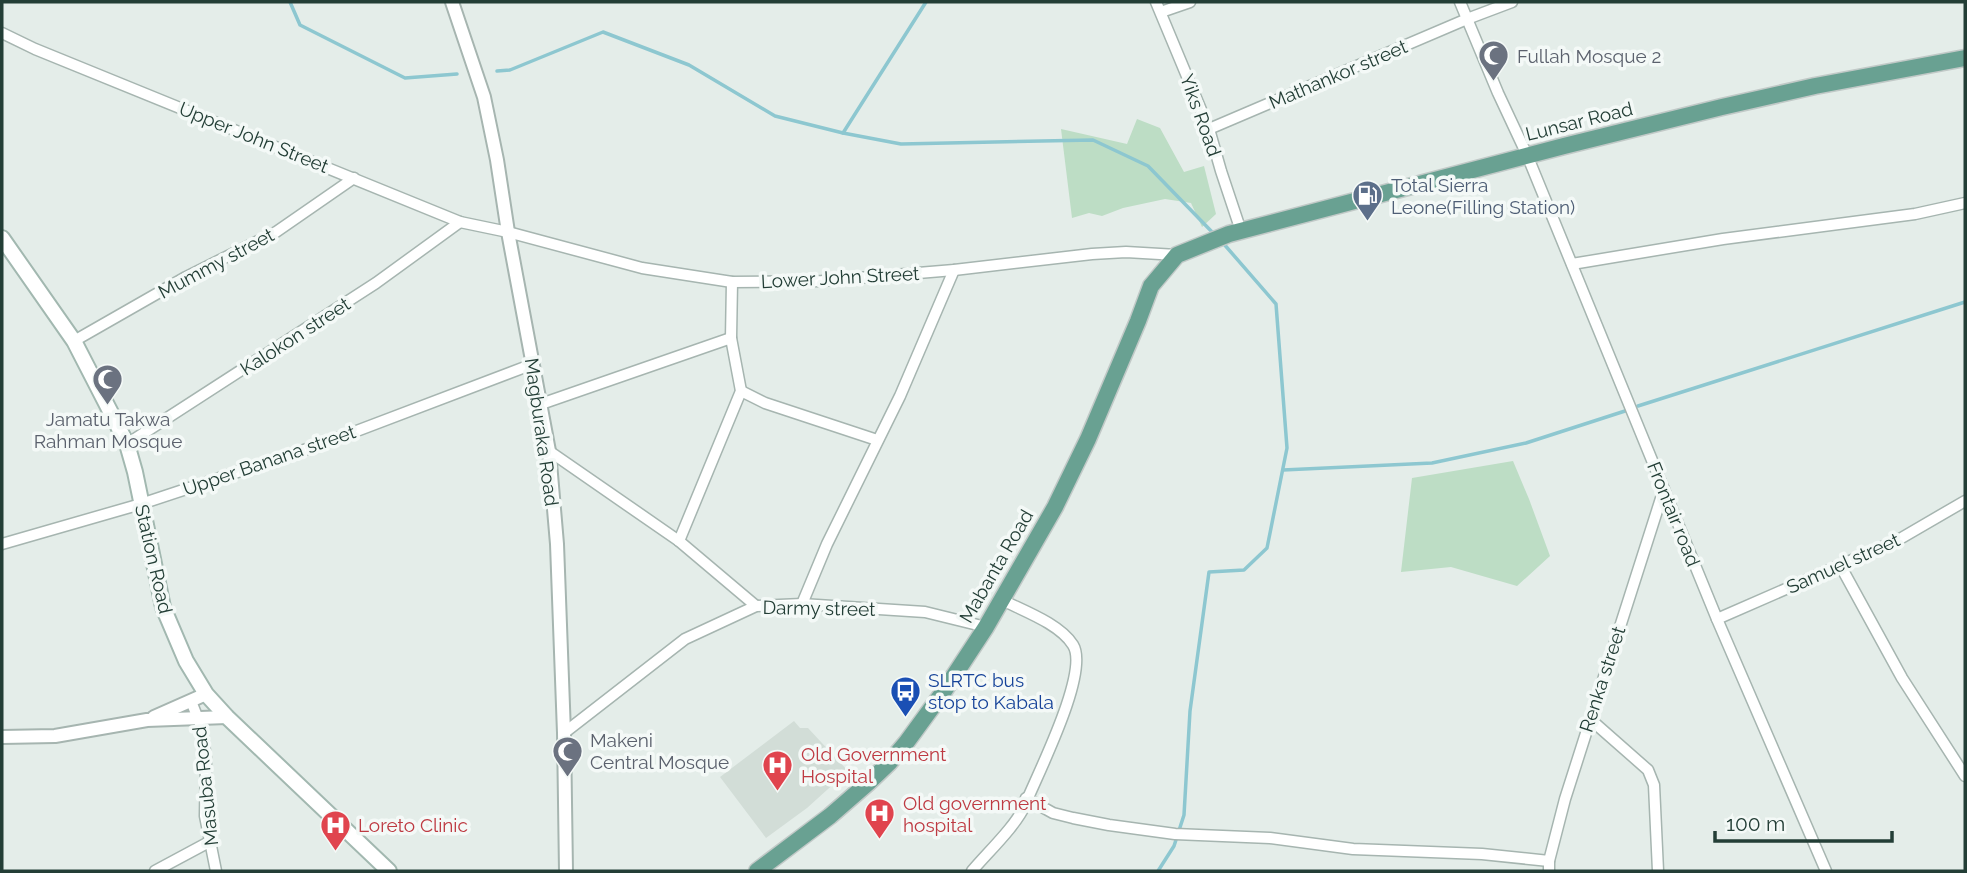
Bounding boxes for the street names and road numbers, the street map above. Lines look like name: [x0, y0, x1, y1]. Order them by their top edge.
street label: Mathankor street: [1266, 35, 1411, 113]
street label: Yiks Road: [1176, 71, 1226, 159]
street label: Upper John Street: [176, 97, 333, 177]
street label: Lunsar Road: [1523, 97, 1635, 145]
street label: Mummy street: [154, 223, 278, 303]
street label: Lower John Street: [760, 262, 920, 292]
street label: Kalokon street: [236, 292, 354, 380]
street label: Magburaka Road: [521, 356, 563, 508]
street label: Upper Banana street: [180, 420, 359, 500]
street label: Frontair road: [1643, 458, 1705, 570]
street label: Station Road: [131, 502, 177, 616]
street label: Mabanta Road: [955, 505, 1037, 627]
street label: Samuel street: [1783, 528, 1904, 598]
street label: Darmy street: [762, 596, 876, 620]
street label: Renka street: [1575, 623, 1630, 735]
street label: Masuba Road: [188, 725, 222, 847]

